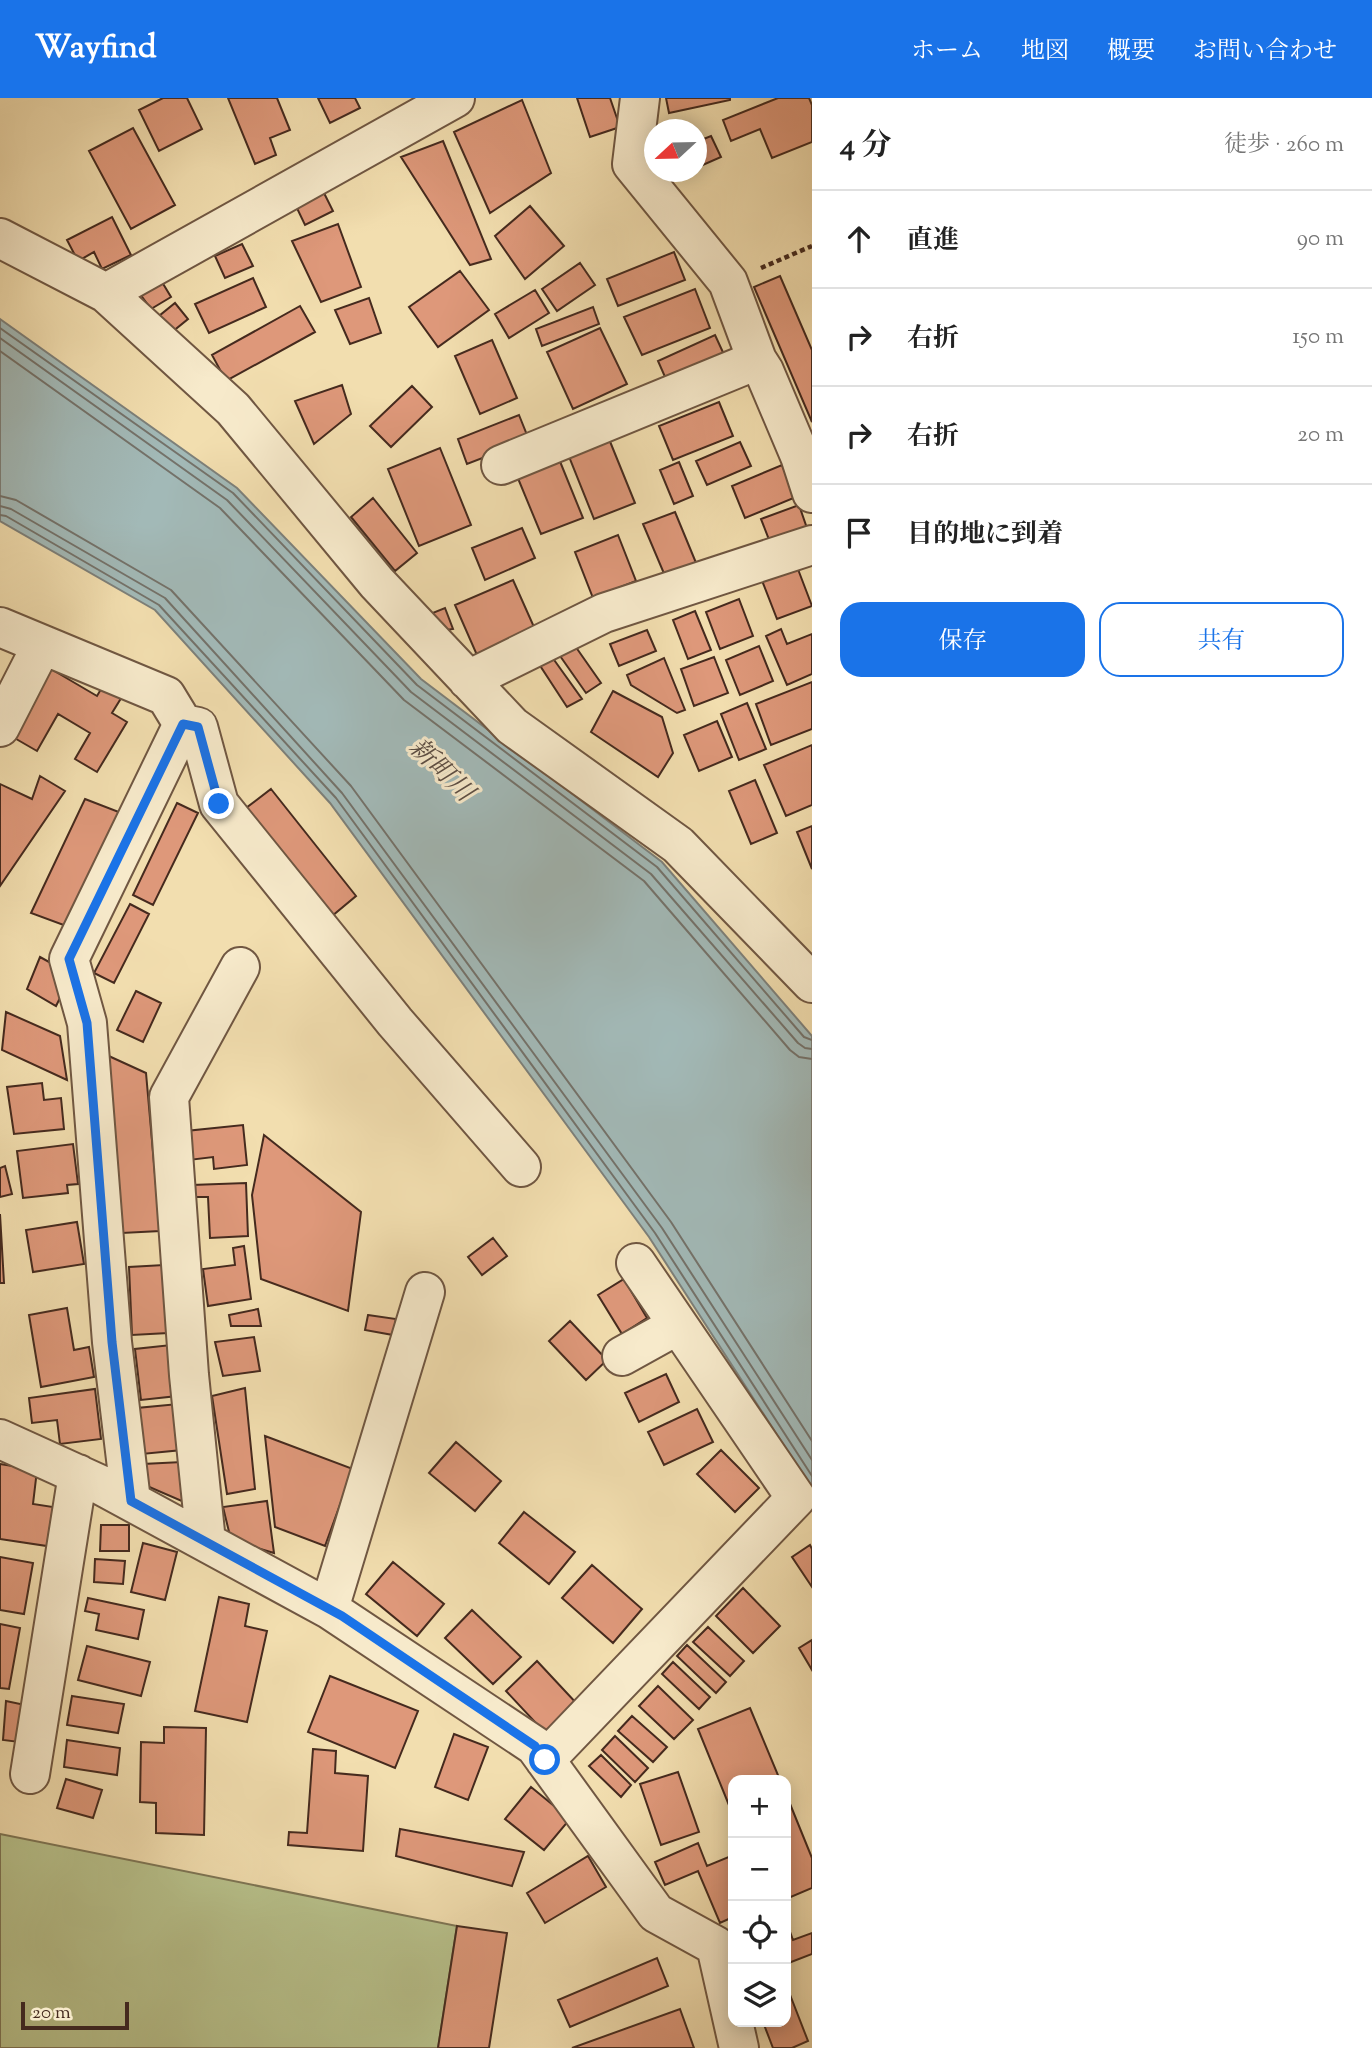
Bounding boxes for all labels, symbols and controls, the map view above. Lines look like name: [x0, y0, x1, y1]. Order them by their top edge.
text: Wayfind: [35, 25, 157, 73]
text: ホーム: [911, 35, 983, 69]
text: 地図: [1021, 35, 1069, 69]
text: 概要: [1107, 35, 1155, 69]
text: お問い合わせ: [1193, 35, 1337, 69]
north arrow: [644, 119, 707, 182]
text: 4 分: [840, 125, 892, 168]
text: 徒歩 · 260 m: [1224, 129, 1344, 162]
icon: ahead: [840, 220, 878, 258]
text: 直進: [907, 223, 959, 260]
text: 90 m: [1297, 223, 1344, 256]
icon: right: [840, 318, 878, 356]
text: 右折: [907, 321, 959, 358]
text: 150 m: [1292, 321, 1344, 354]
icon: right: [840, 416, 878, 454]
text: 右折: [907, 419, 959, 456]
text: 20 m: [1297, 419, 1344, 452]
icon: arrive: [840, 514, 878, 552]
text: 目的地に到着: [907, 517, 1063, 554]
button: 保存: [840, 602, 1085, 677]
button: 共有: [1099, 602, 1344, 677]
water label: 新町川: [399, 730, 483, 813]
route end: [203, 788, 234, 819]
route start: [529, 1744, 560, 1775]
map controls: [728, 1775, 791, 2027]
button: +: [728, 1775, 791, 1838]
button: −: [728, 1838, 791, 1901]
button: locate: [728, 1901, 791, 1964]
button: layers: [728, 1964, 791, 2027]
scale bar: [21, 1999, 130, 2031]
text: 20 m: [32, 2000, 71, 2027]

